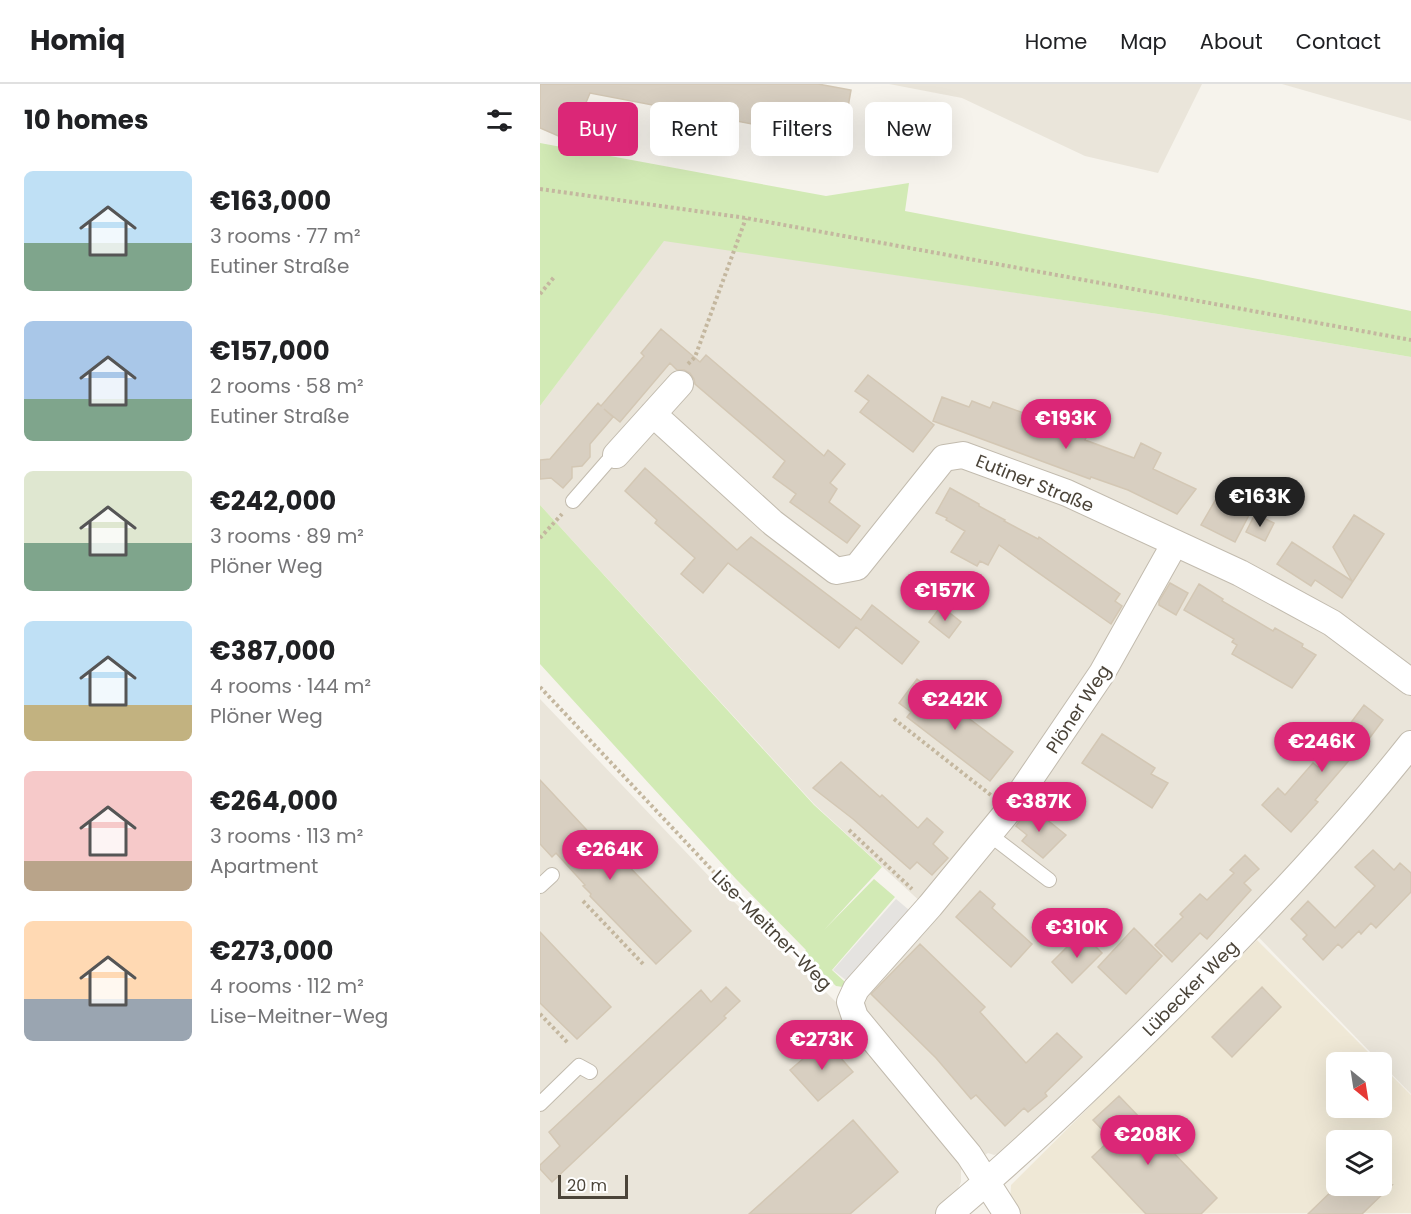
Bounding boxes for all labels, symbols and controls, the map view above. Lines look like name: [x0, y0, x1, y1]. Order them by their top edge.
text: Homiq: [30, 21, 125, 60]
text: Home: [1025, 27, 1087, 56]
text: Map: [1120, 27, 1167, 56]
text: About: [1200, 27, 1263, 56]
text: Contact: [1296, 27, 1381, 56]
text: 10 homes: [24, 102, 148, 138]
chip: Buy: [558, 102, 638, 156]
chip: Rent: [650, 102, 739, 156]
chip: Filters: [751, 102, 853, 156]
chip: New: [865, 102, 952, 156]
icon: filters: [483, 104, 516, 137]
text: €163,000: [210, 183, 331, 219]
icon: home: [72, 195, 144, 267]
text: 3 rooms · 77 m²: [210, 222, 361, 250]
text: Eutiner Straße: [210, 252, 349, 280]
text: €157,000: [210, 333, 330, 369]
icon: home: [72, 345, 144, 417]
text: 2 rooms · 58 m²: [210, 372, 364, 400]
pin: €193K: [1024, 399, 1108, 450]
text: Eutiner Straße: [210, 402, 349, 430]
text: €193K: [1035, 404, 1097, 432]
street label: Eutiner Straße: [972, 448, 1098, 518]
pin: €163K: [1218, 477, 1302, 528]
text: €163K: [1229, 482, 1291, 510]
text: €242,000: [210, 483, 336, 519]
icon: home: [72, 495, 144, 567]
text: 3 rooms · 89 m²: [210, 522, 364, 550]
text: Plöner Weg: [210, 552, 323, 580]
pin: €157K: [903, 571, 987, 622]
text: €157K: [914, 576, 976, 604]
text: €387,000: [210, 633, 336, 669]
icon: home: [72, 645, 144, 717]
street label: Plöner Weg: [1040, 660, 1116, 758]
text: 4 rooms · 144 m²: [210, 672, 371, 700]
pin: €242K: [913, 680, 997, 731]
text: €242K: [922, 685, 988, 713]
text: Plöner Weg: [210, 702, 323, 730]
pin: €246K: [1280, 722, 1364, 773]
text: €246K: [1288, 727, 1356, 755]
pin: €387K: [997, 782, 1081, 833]
text: €264,000: [210, 783, 338, 819]
text: €387K: [1006, 787, 1072, 815]
icon: home: [72, 795, 144, 867]
text: 3 rooms · 113 m²: [210, 822, 363, 850]
pin: €264K: [568, 830, 652, 881]
text: €264K: [576, 835, 644, 863]
text: Apartment: [210, 852, 318, 880]
street label: Lise-Meitner-Weg: [706, 864, 838, 996]
pin: €310K: [1035, 908, 1119, 959]
text: €310K: [1046, 913, 1108, 941]
text: €273,000: [210, 933, 334, 969]
street label: Lübecker Weg: [1136, 934, 1244, 1042]
icon: home: [72, 945, 144, 1017]
text: 4 rooms · 112 m²: [210, 972, 364, 1000]
text: Lise-Meitner-Weg: [210, 1002, 388, 1030]
pin: €273K: [780, 1020, 864, 1071]
text: €273K: [790, 1025, 854, 1053]
north arrow: [1326, 1052, 1392, 1118]
map controls: [1326, 1052, 1392, 1196]
pin: €208K: [1106, 1115, 1190, 1166]
text: €208K: [1114, 1120, 1182, 1148]
button: layers: [1326, 1130, 1392, 1196]
scale bar: [558, 1172, 628, 1200]
text: 20 m: [567, 1174, 607, 1197]

